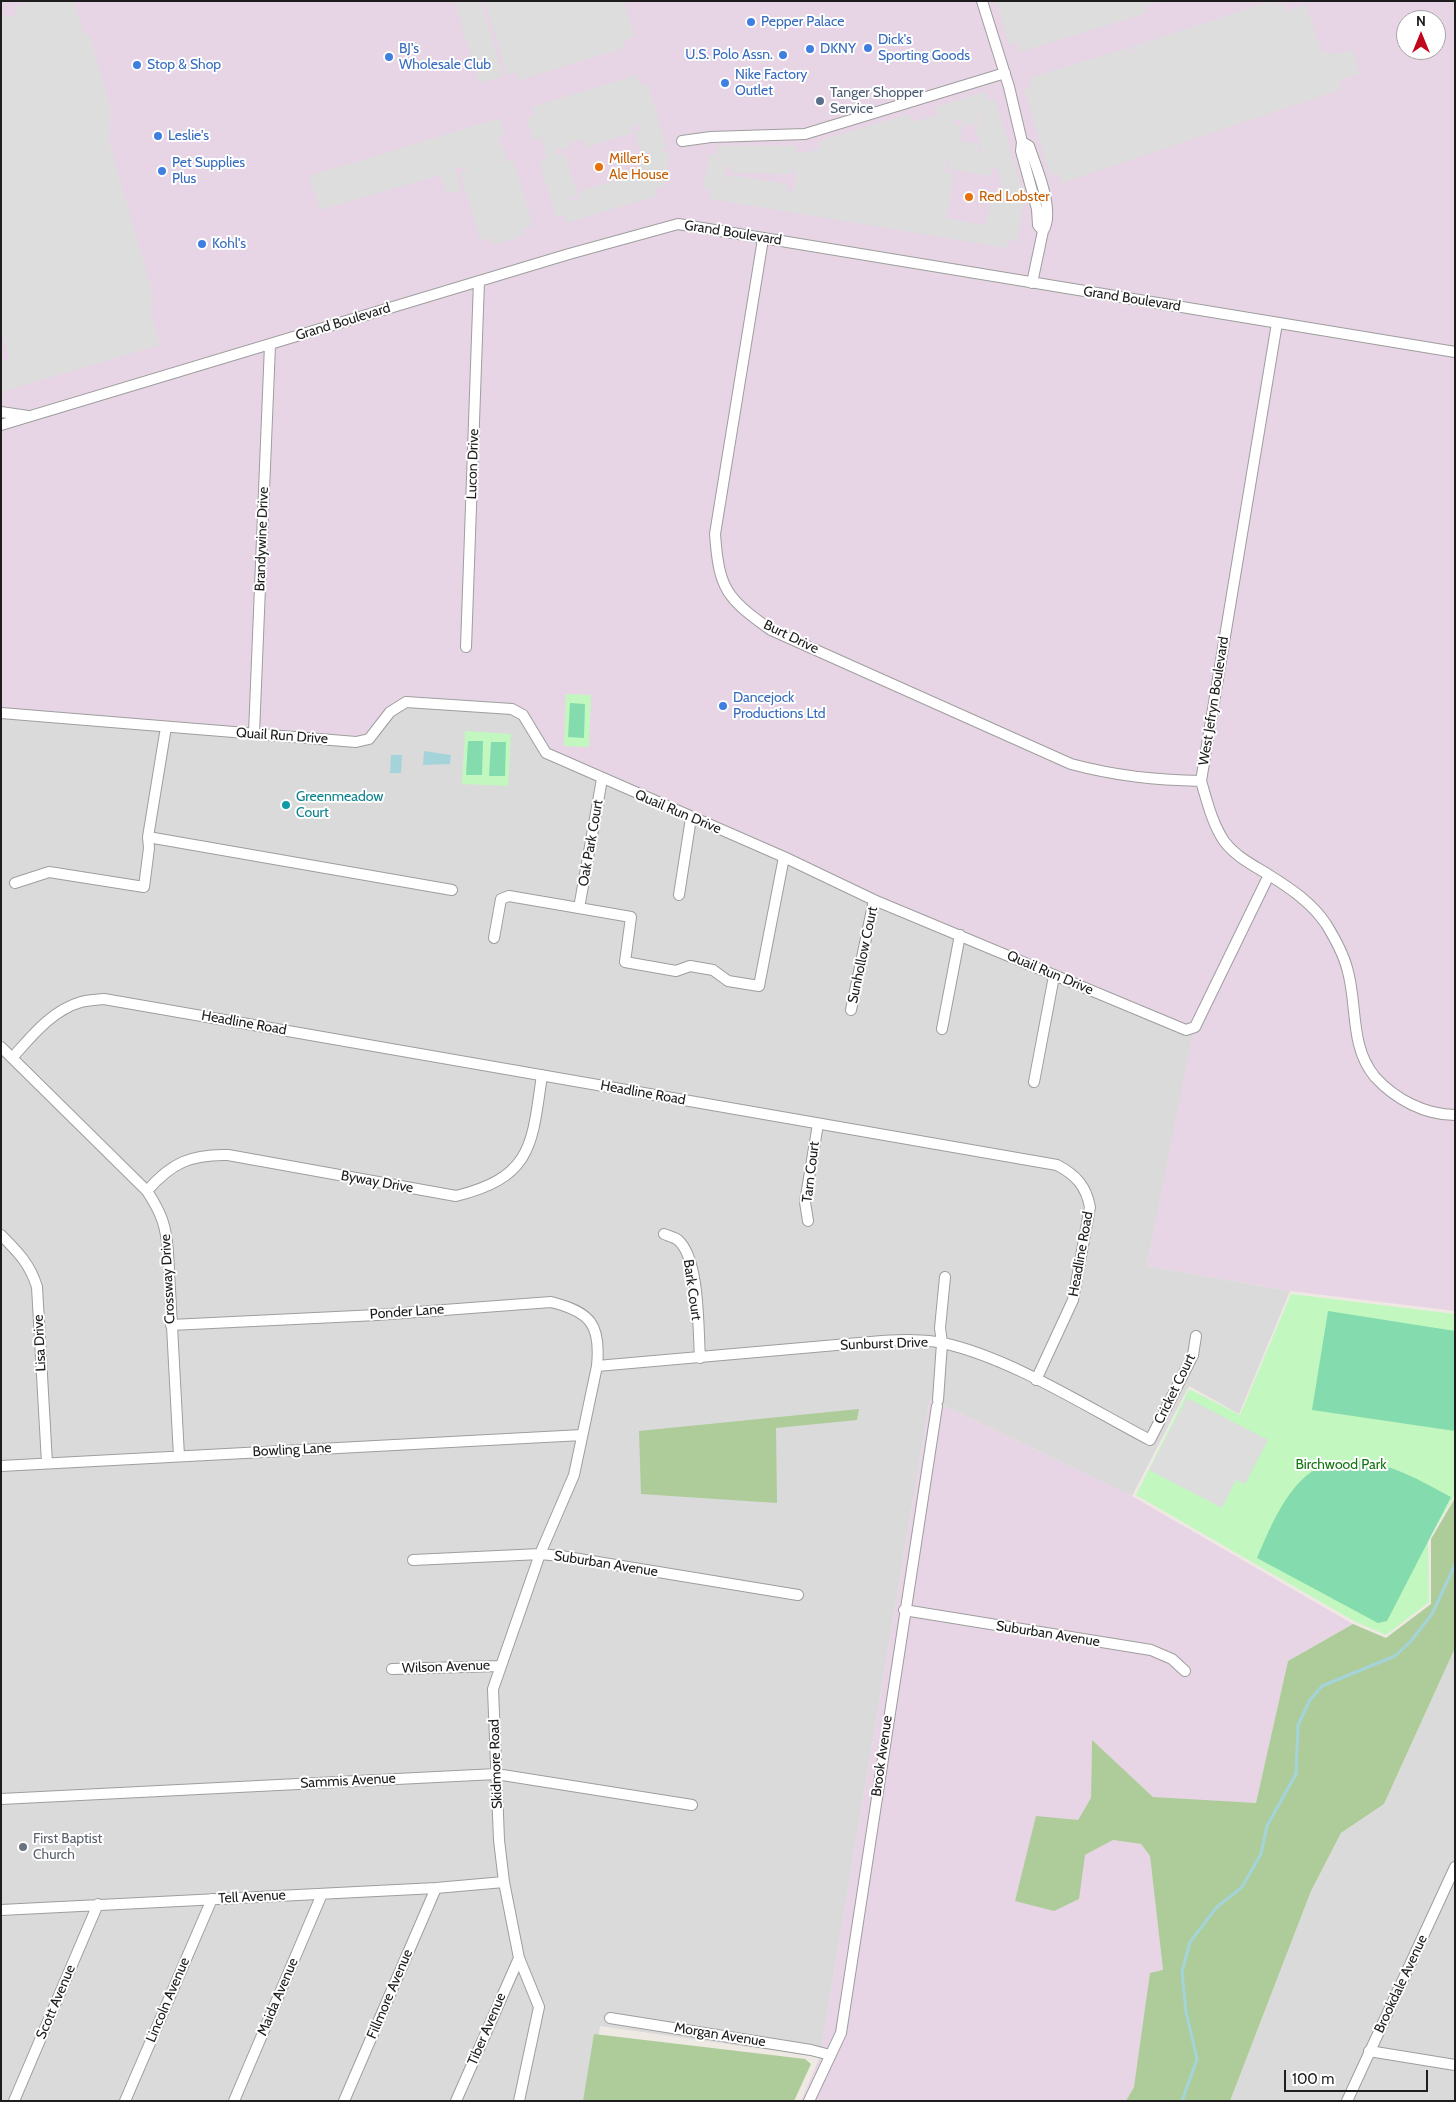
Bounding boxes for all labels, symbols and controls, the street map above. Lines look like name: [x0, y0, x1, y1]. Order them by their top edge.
north arrow: [1396, 10, 1446, 60]
text: N: [1416, 12, 1426, 30]
place label: Pepper Palace: [761, 14, 844, 30]
marker: Pepper Palace: [745, 16, 757, 28]
place label: Dick's Sporting Goods: [878, 32, 970, 64]
place label: BJ's Wholesale Club: [399, 41, 491, 74]
place label: DKNY: [820, 41, 856, 57]
marker: Dick's Sporting Goods: [862, 42, 874, 54]
marker: DKNY: [804, 43, 816, 55]
place label: U.S. Polo Assn.: [685, 47, 773, 63]
marker: U.S. Polo Assn.: [777, 49, 789, 61]
marker: BJ's Wholesale Club: [383, 51, 395, 63]
place label: Stop & Shop: [147, 57, 221, 73]
marker: Stop & Shop: [131, 59, 143, 71]
place label: Nike Factory Outlet: [735, 67, 807, 100]
marker: Nike Factory Outlet: [719, 77, 731, 89]
place label: Tanger Shopper Service: [830, 85, 923, 118]
marker: Tanger Shopper Service: [814, 95, 826, 107]
place label: Leslie's: [168, 128, 209, 144]
marker: Leslie's: [152, 130, 164, 142]
place label: Miller's Ale House: [609, 151, 669, 184]
place label: Pet Supplies Plus: [172, 155, 245, 188]
marker: Miller's Ale House: [593, 161, 605, 173]
marker: Pet Supplies Plus: [156, 165, 168, 177]
place label: Red Lobster: [979, 189, 1050, 205]
marker: Red Lobster: [963, 191, 975, 203]
street label: Grand Boulevard: [683, 217, 783, 249]
place label: Kohl's: [212, 236, 246, 252]
marker: Kohl's: [196, 238, 208, 250]
street label: Grand Boulevard: [1082, 283, 1182, 315]
street label: Grand Boulevard: [293, 300, 393, 344]
street label: Lucon Drive: [463, 428, 483, 500]
street label: Brandywine Drive: [252, 486, 272, 592]
street label: Burt Drive: [761, 616, 821, 658]
street label: West Jefryn Boulevard: [1195, 635, 1233, 767]
place label: Dancejock Productions Ltd: [733, 690, 826, 722]
marker: Dancejock Productions Ltd: [717, 700, 729, 712]
street label: Quail Run Drive: [235, 724, 329, 748]
street label: Quail Run Drive: [632, 786, 724, 838]
place label: Greenmeadow Court: [296, 789, 383, 822]
street label: Oak Park Court: [575, 798, 607, 888]
marker: Greenmeadow Court: [280, 799, 292, 811]
street label: Sunhollow Court: [845, 905, 881, 1005]
street label: Quail Run Drive: [1004, 947, 1096, 999]
street label: Headline Road: [200, 1007, 288, 1039]
street label: Headline Road: [599, 1077, 687, 1109]
street label: Tarn Court: [799, 1141, 823, 1203]
street label: Byway Drive: [339, 1167, 415, 1197]
street label: Headline Road: [1065, 1210, 1097, 1298]
street label: Crossway Drive: [157, 1234, 179, 1324]
street label: Bark Court: [679, 1258, 705, 1322]
street label: Ponder Lane: [369, 1301, 445, 1323]
street label: Lisa Drive: [30, 1314, 50, 1372]
street label: Sunburst Drive: [840, 1334, 928, 1354]
street label: Cricket Court: [1151, 1351, 1199, 1427]
street label: Bowling Lane: [252, 1440, 332, 1460]
park label: Birchwood Park: [1296, 1457, 1386, 1473]
street label: Suburban Avenue: [553, 1548, 659, 1580]
street label: Suburban Avenue: [995, 1618, 1101, 1650]
street label: Wilson Avenue: [402, 1657, 490, 1677]
street label: Brook Avenue: [868, 1714, 896, 1798]
street label: Skidmore Road: [486, 1719, 506, 1809]
street label: Sammis Avenue: [300, 1770, 396, 1792]
place label: First Baptist Church: [33, 1831, 102, 1864]
marker: First Baptist Church: [17, 1841, 29, 1853]
street label: Tell Avenue: [218, 1887, 286, 1907]
street label: Brookdale Avenue: [1371, 1932, 1431, 2036]
street label: Fillmore Avenue: [364, 1947, 416, 2041]
street label: Lincoln Avenue: [143, 1955, 193, 2045]
street label: Maida Avenue: [254, 1956, 302, 2038]
street label: Scott Avenue: [33, 1962, 79, 2042]
street label: Tiber Avenue: [464, 1990, 510, 2068]
street label: Morgan Avenue: [673, 2019, 767, 2051]
scale bar: [1286, 2060, 1430, 2092]
text: 100 m: [1292, 2070, 1334, 2088]

